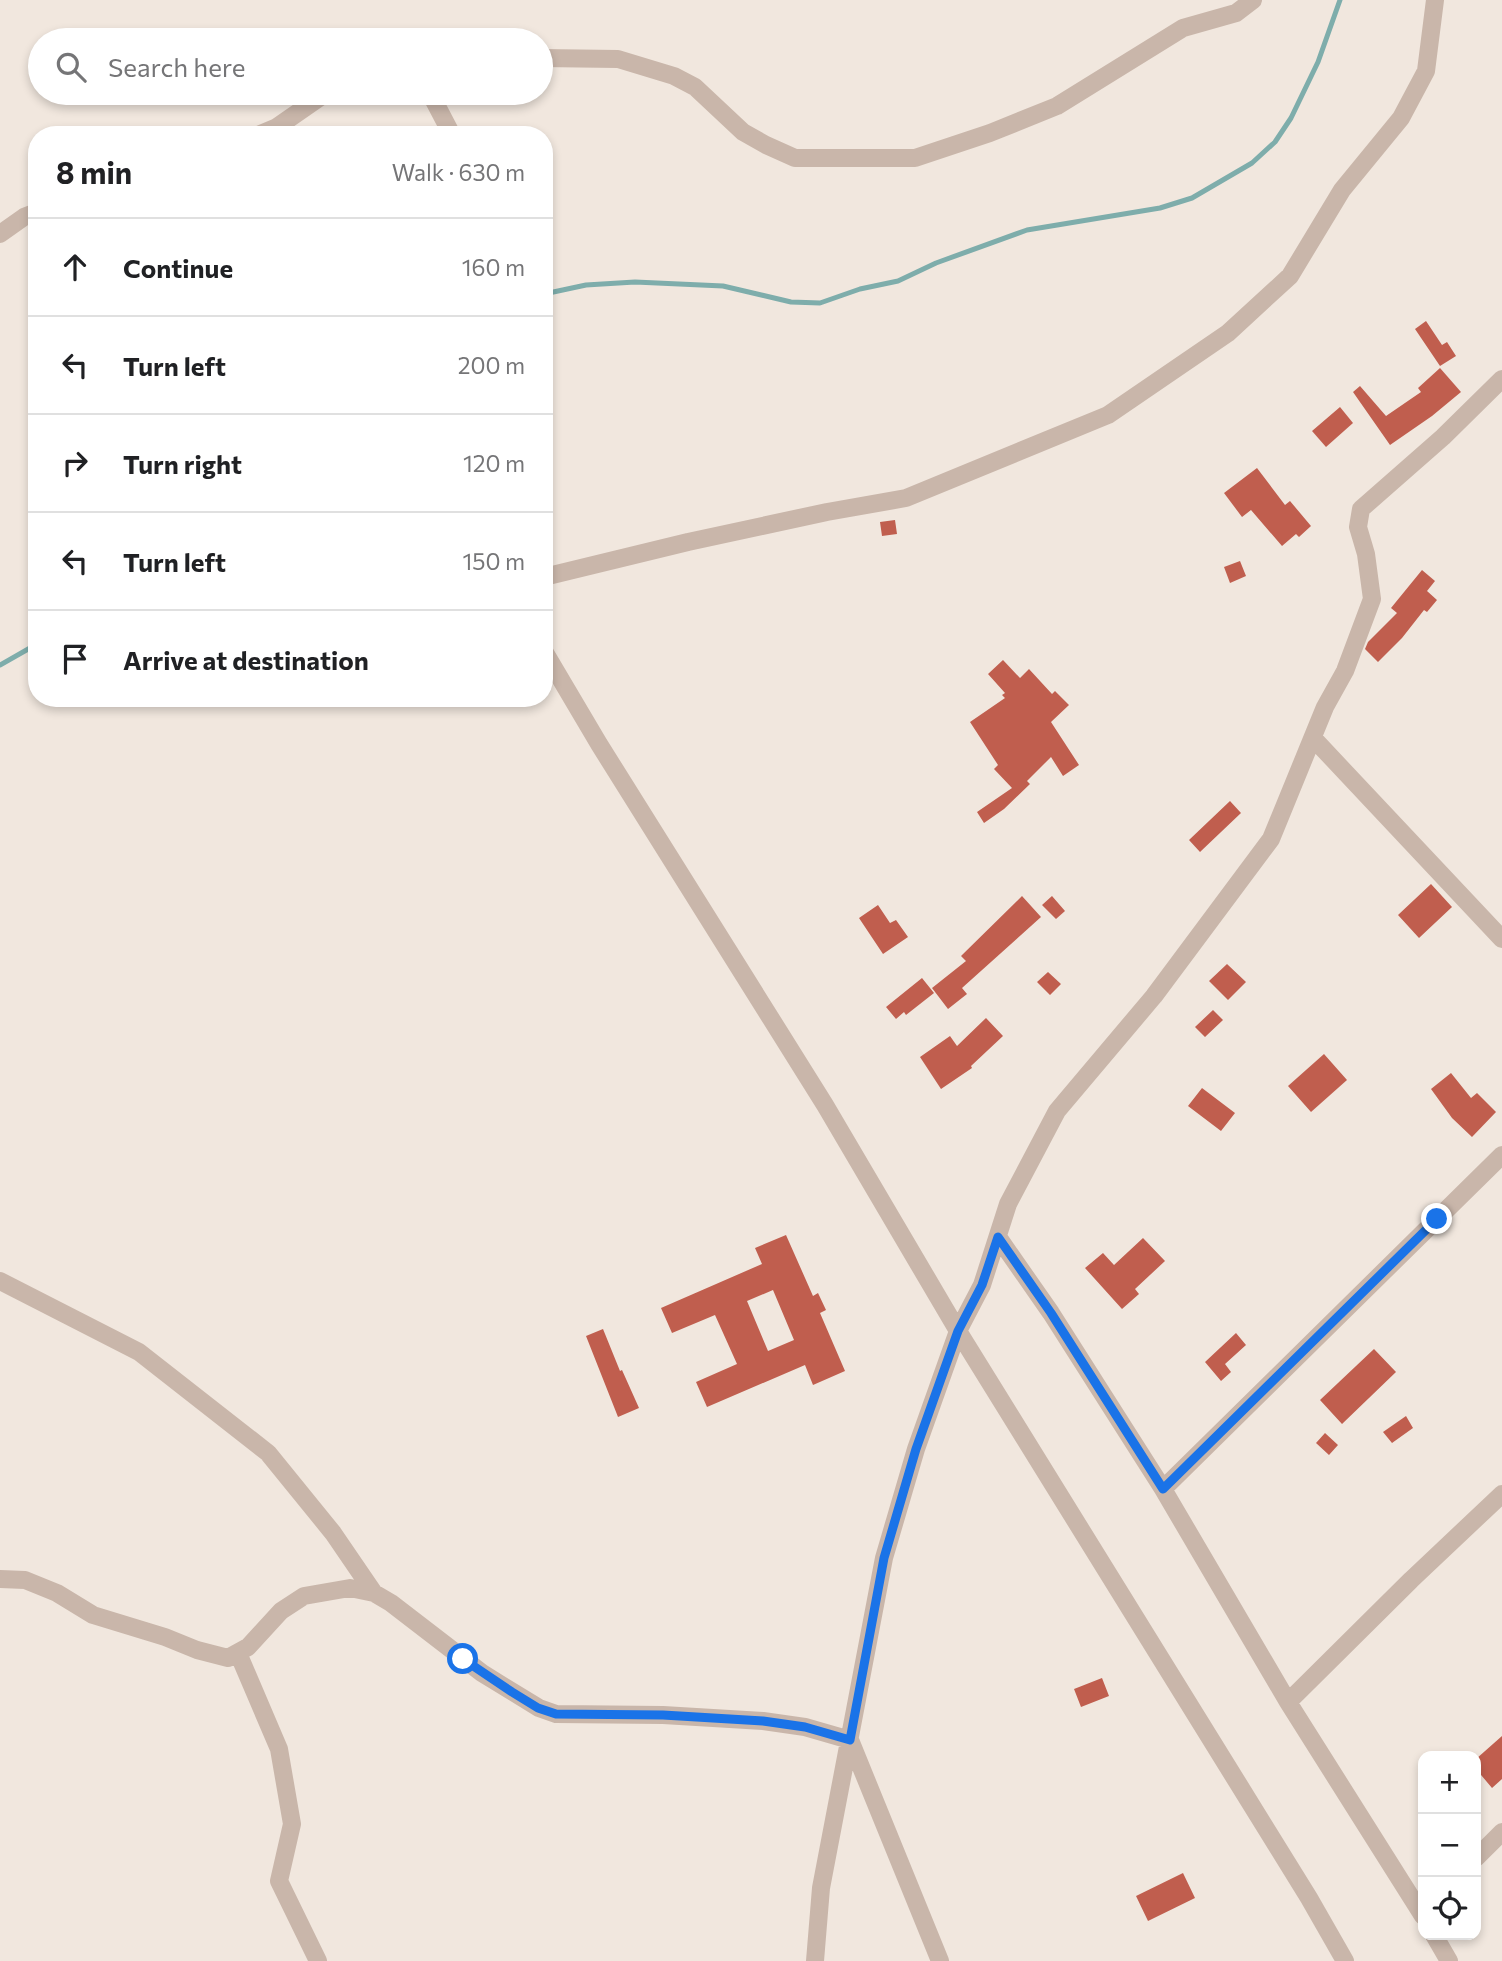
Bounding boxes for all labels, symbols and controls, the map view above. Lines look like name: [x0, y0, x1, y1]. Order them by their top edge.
search box: [28, 28, 553, 105]
icon: search: [52, 48, 90, 86]
text: Search here: [108, 51, 246, 82]
text: 8 min: [56, 153, 132, 190]
text: Walk · 630 m: [392, 158, 525, 186]
icon: ahead: [56, 248, 94, 286]
text: Continue: [123, 252, 233, 283]
text: 160 m: [462, 253, 525, 281]
icon: left: [56, 346, 94, 384]
text: Turn left: [123, 350, 226, 381]
text: 200 m: [458, 351, 525, 379]
icon: right: [56, 444, 94, 482]
text: Turn right: [123, 448, 242, 479]
text: 120 m: [463, 449, 525, 477]
icon: left: [56, 542, 94, 580]
text: Turn left: [123, 546, 226, 577]
text: 150 m: [462, 547, 525, 575]
icon: arrive: [56, 640, 94, 678]
text: Arrive at destination: [123, 644, 369, 675]
route end: [1421, 1203, 1452, 1234]
route start: [447, 1643, 478, 1674]
map controls: [1418, 1751, 1481, 1940]
button: +: [1418, 1751, 1481, 1814]
button: −: [1418, 1814, 1481, 1877]
button: locate: [1418, 1877, 1481, 1940]

